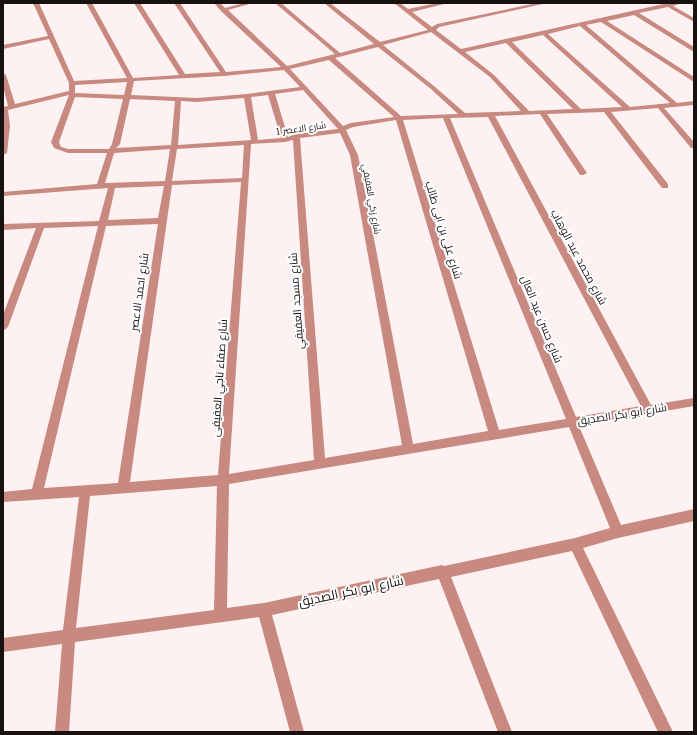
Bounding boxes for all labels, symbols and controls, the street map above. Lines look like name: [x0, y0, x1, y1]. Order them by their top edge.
street label: شارع الاعصر 1: [275, 119, 327, 138]
street label: شارع زكي العفيفي: [358, 163, 384, 235]
street label: شارع على بن ابى طالب: [421, 179, 466, 281]
street label: شارع محمد عبد الوهاب: [547, 207, 610, 308]
street label: شارع احمد الاعصر: [126, 252, 152, 333]
street label: شارع مسجد العفيفي: [286, 252, 308, 350]
street label: شارع حسن عبد العال: [517, 273, 566, 365]
street label: شارع صفاء ناجي العفيفى: [208, 319, 232, 438]
street label: شارع ابو بكر الصديق: [576, 400, 668, 429]
street label: شارع ابو بكر الصديق: [297, 572, 405, 610]

